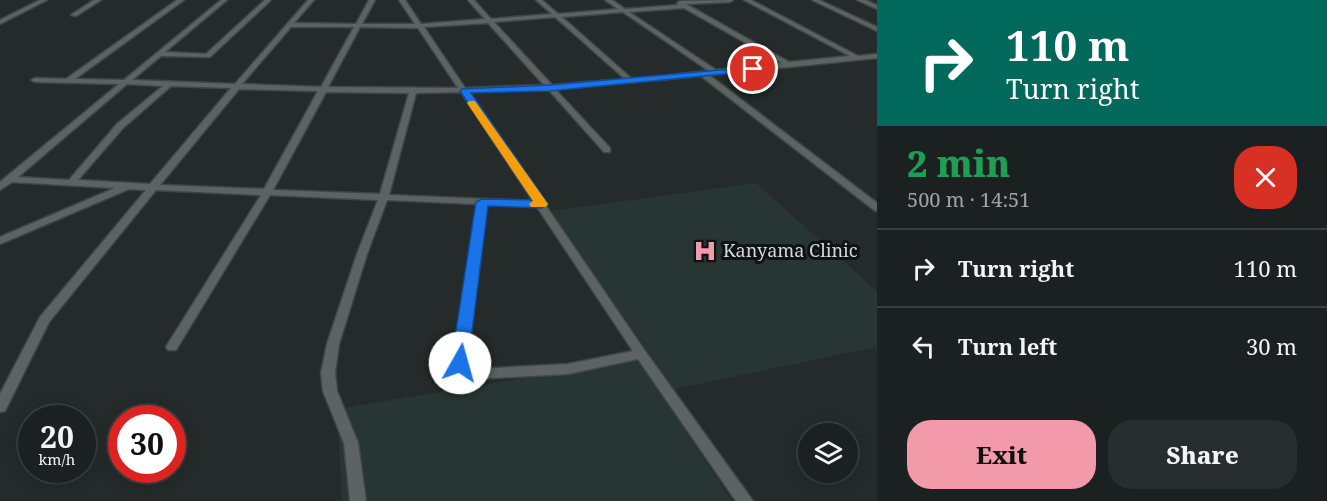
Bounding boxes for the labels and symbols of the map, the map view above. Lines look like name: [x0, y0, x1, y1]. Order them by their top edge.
pin: [727, 43, 778, 94]
hospital icon: Kanyama Clinic: [692, 238, 718, 264]
place label: Kanyama Clinic: [723, 238, 858, 262]
position arrow: [428, 331, 492, 395]
speed limit sign: 30: [108, 405, 186, 483]

